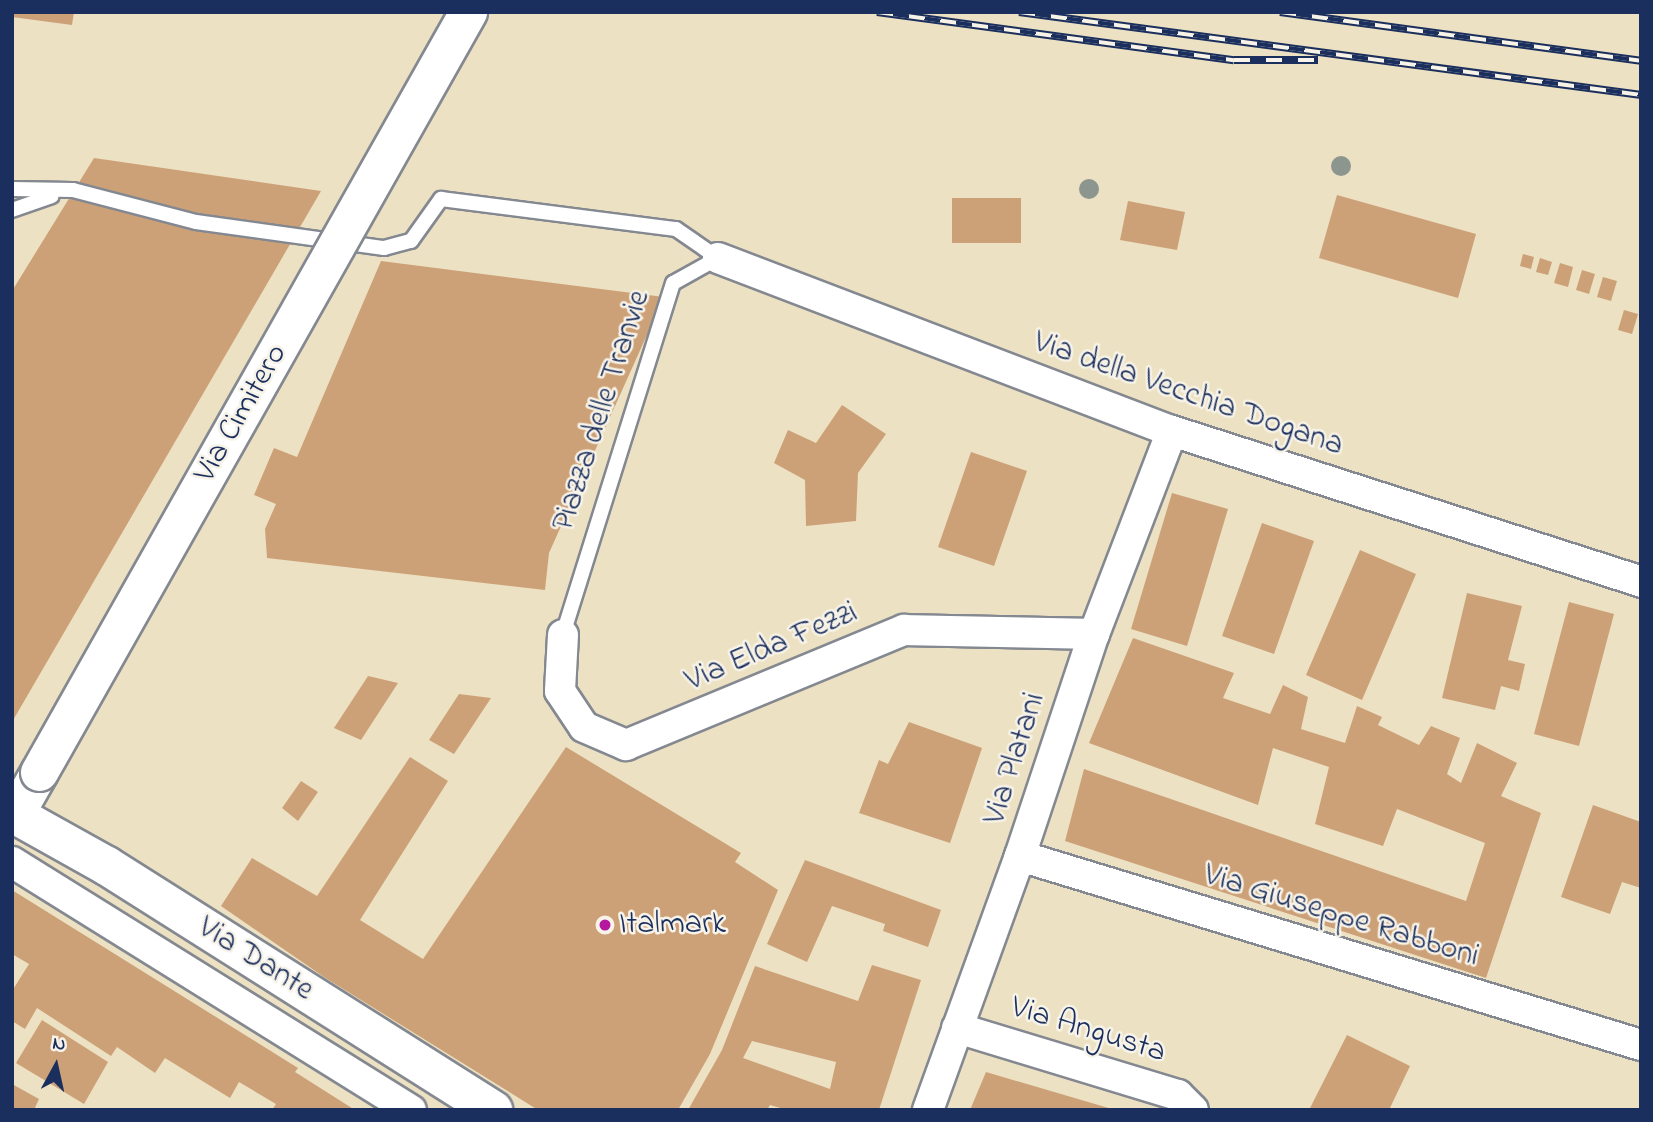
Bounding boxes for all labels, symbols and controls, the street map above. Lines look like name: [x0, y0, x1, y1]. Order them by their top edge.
street label: Piazza delle Tranvie: [546, 286, 660, 536]
street label: Via della Vecchia Dogana: [1028, 324, 1348, 466]
street label: Via Cimitero: [187, 338, 297, 490]
street label: Via Elda Fezzi: [680, 595, 864, 701]
street label: Via Platani: [977, 688, 1055, 830]
street label: Via Giuseppe Rabboni: [1199, 857, 1483, 977]
place label: Italmark: [619, 906, 726, 944]
street label: Via Dante: [190, 909, 320, 1011]
marker: Italmark: [597, 917, 613, 933]
street label: Via Angusta: [1006, 989, 1170, 1073]
text: N: [51, 1030, 67, 1059]
north arrow: [21, 1031, 91, 1101]

